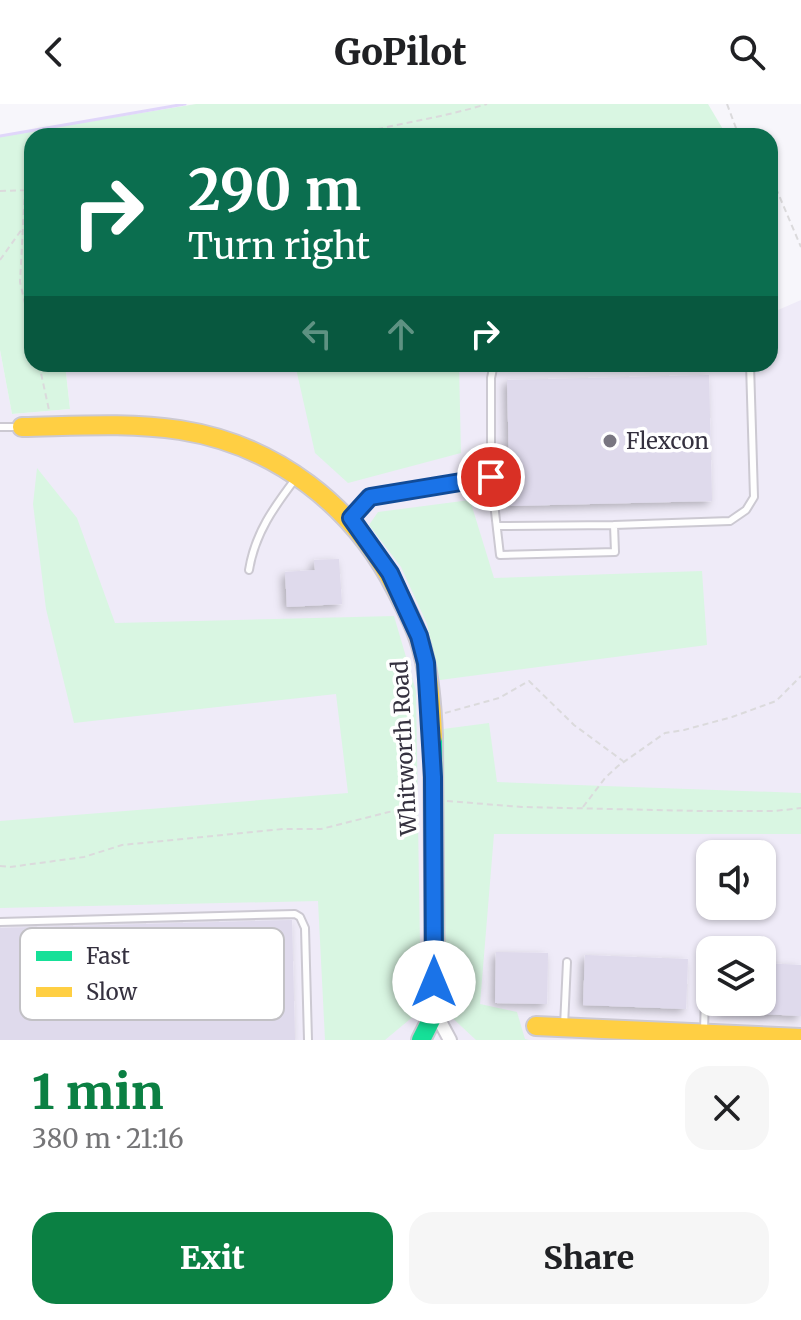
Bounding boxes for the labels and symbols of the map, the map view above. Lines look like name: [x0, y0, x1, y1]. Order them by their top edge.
place label: Flexcon: [626, 427, 709, 455]
marker: Flexcon: [601, 432, 619, 450]
pin: [457, 443, 525, 511]
street label: Whitworth Road: [385, 660, 423, 837]
legend: [20, 928, 284, 1020]
position arrow: [392, 940, 476, 1024]
text: Fast: [86, 942, 130, 970]
text: Slow: [86, 978, 137, 1006]

